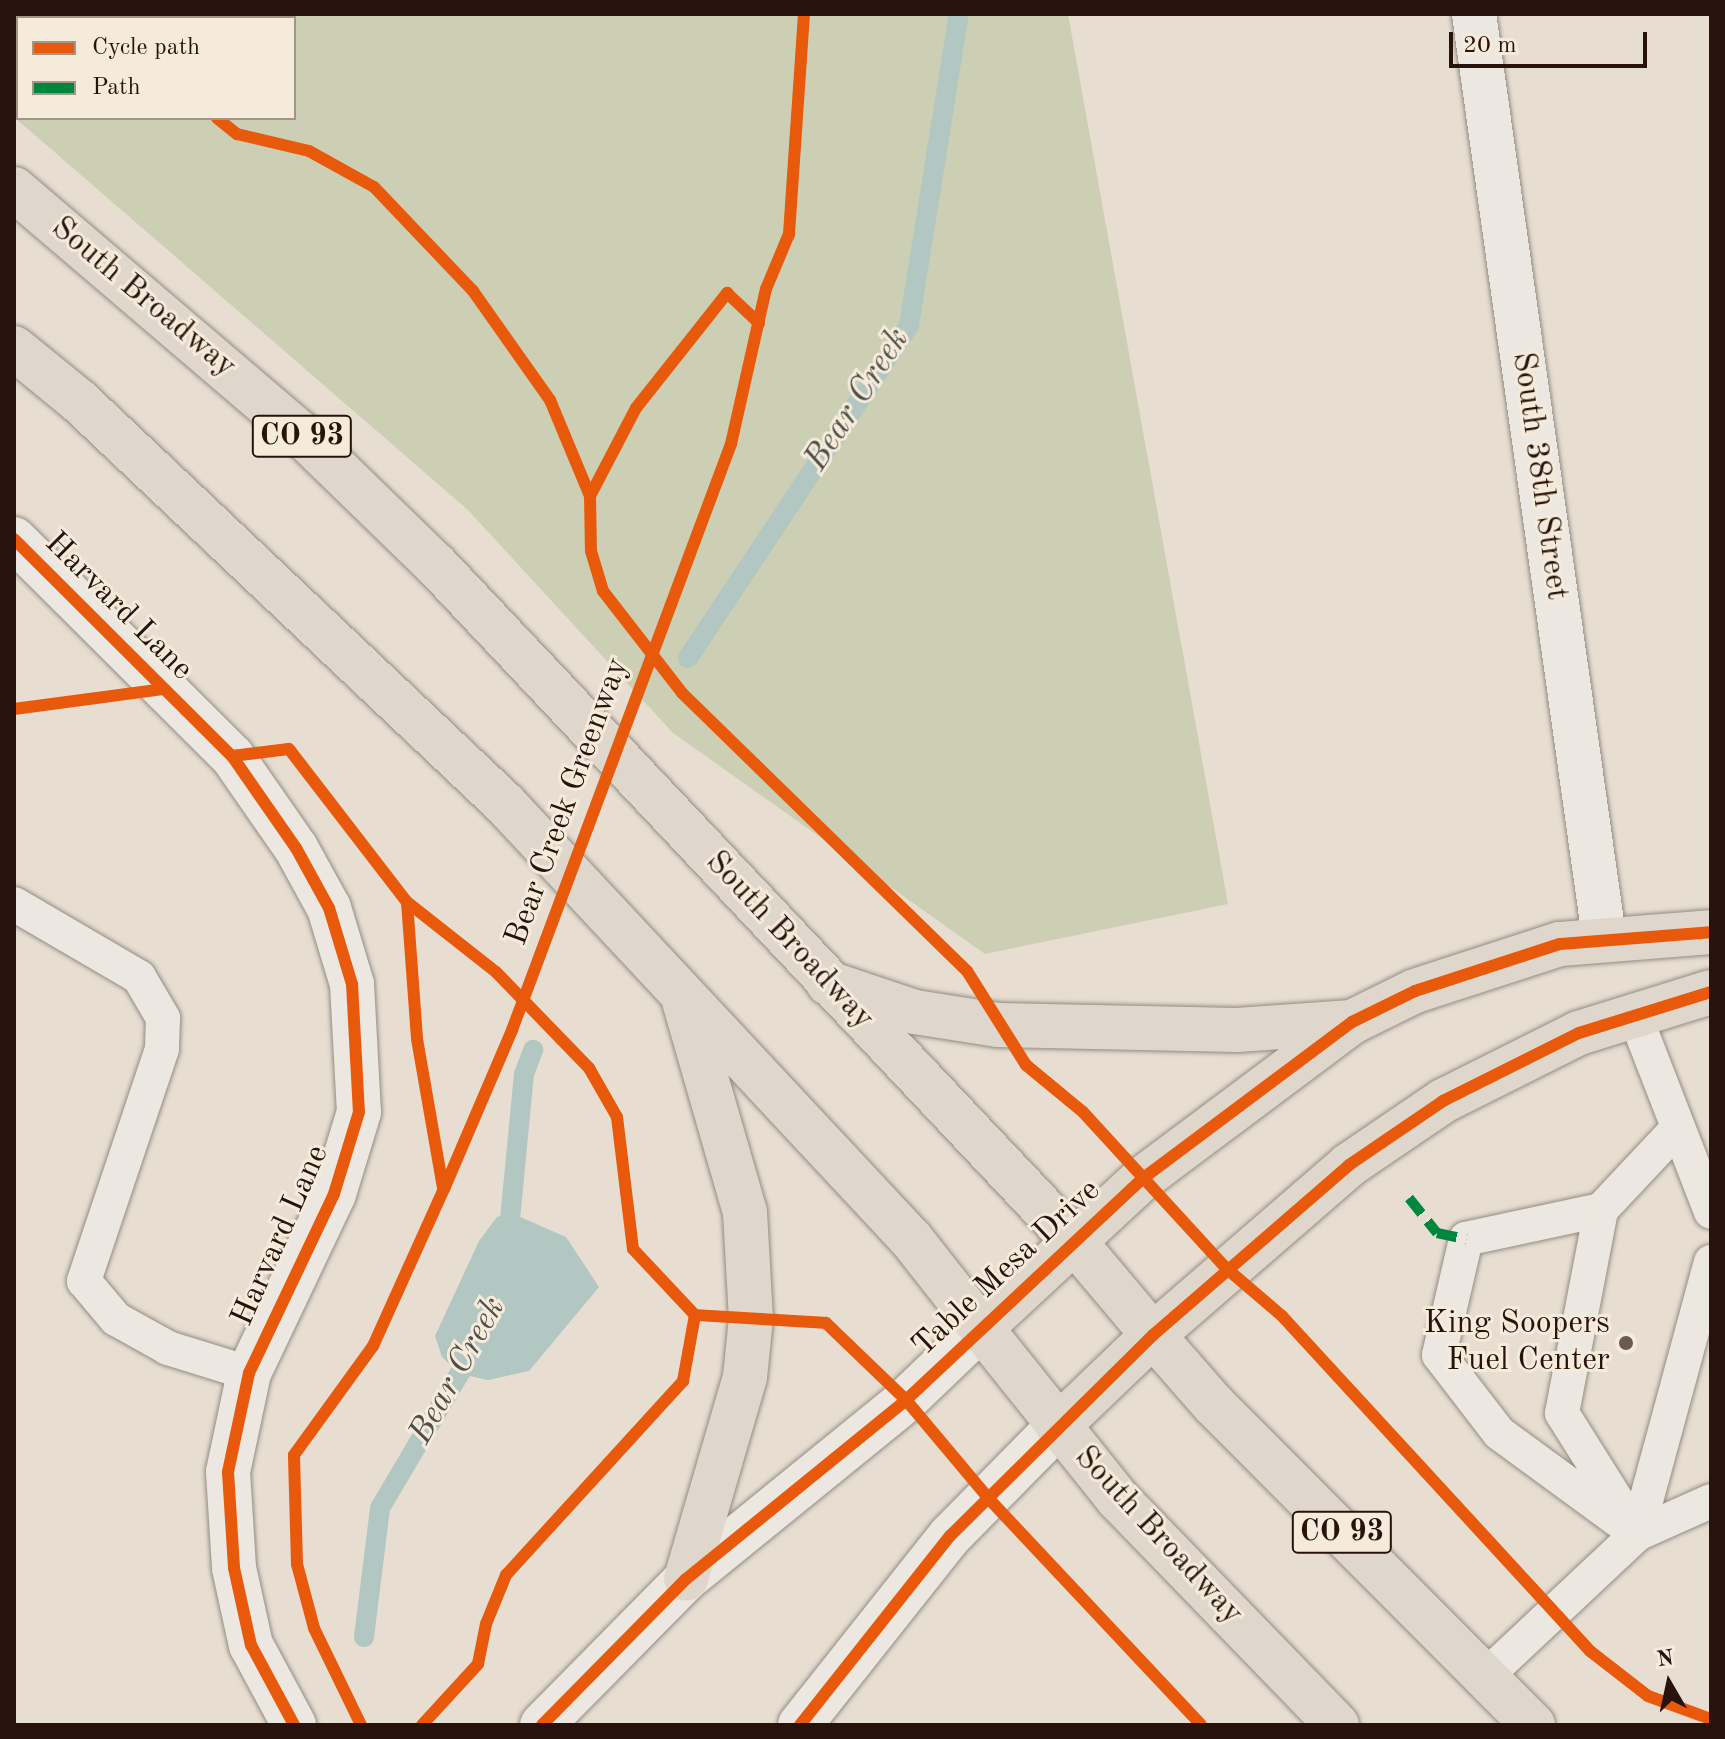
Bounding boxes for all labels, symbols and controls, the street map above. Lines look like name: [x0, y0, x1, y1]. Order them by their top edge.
legend: [16, 16, 296, 120]
scale bar: [1453, 16, 1651, 66]
text: 20 m: [1463, 34, 1517, 58]
text: Cycle path: [92, 36, 200, 60]
text: Path: [92, 76, 141, 100]
street label: South Broadway: [43, 209, 243, 387]
water label: Bear Creek: [797, 321, 919, 479]
street label: South 38th Street: [1503, 350, 1575, 602]
road number: CO 93: [250, 410, 354, 462]
street label: Harvard Lane: [36, 525, 200, 689]
street label: Bear Creek Greenway: [498, 653, 638, 951]
street label: South Broadway: [697, 844, 881, 1038]
street label: Harvard Lane: [224, 1140, 338, 1332]
street label: Table Mesa Drive: [905, 1172, 1109, 1366]
water label: Bear Creek: [401, 1290, 515, 1452]
place label: King Soopers Fuel Center: [1424, 1306, 1610, 1381]
marker: King Soopers Fuel Center: [1617, 1334, 1635, 1352]
street label: South Broadway: [1066, 1439, 1250, 1633]
road number: CO 93: [1290, 1506, 1394, 1558]
north arrow: [1629, 1643, 1709, 1723]
text: N: [1655, 1647, 1675, 1671]

